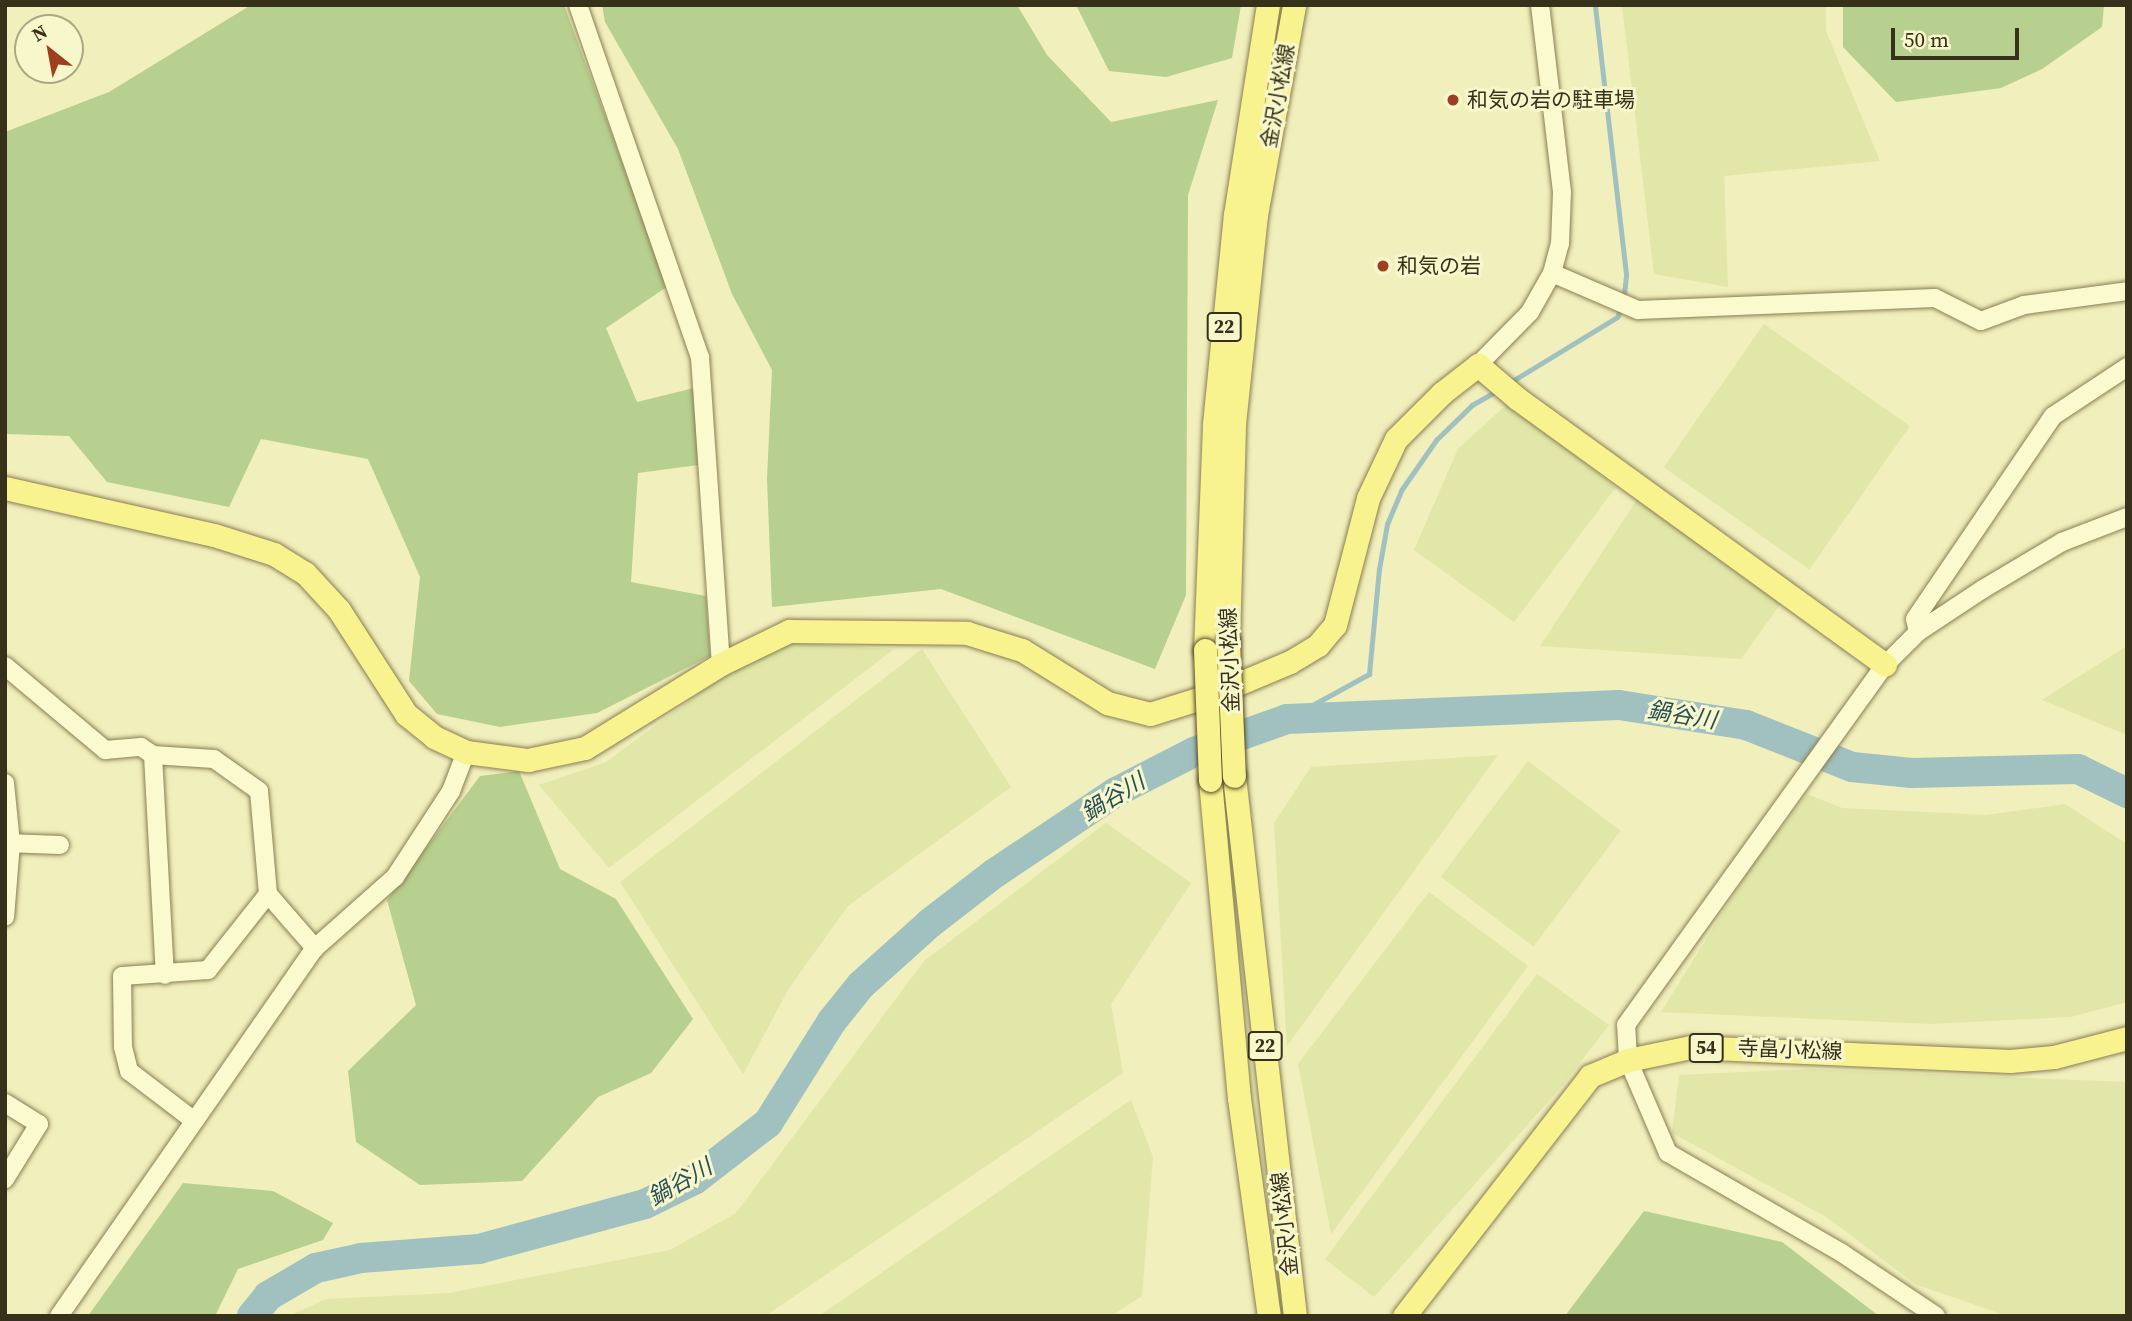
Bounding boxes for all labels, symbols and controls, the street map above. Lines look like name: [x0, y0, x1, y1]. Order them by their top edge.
north arrow: [14, 14, 84, 84]
scale bar: [1894, 14, 2022, 58]
text: N: [27, 18, 52, 47]
text: 50 m: [1904, 25, 1949, 54]
street label: 金沢小松線: [1256, 42, 1300, 150]
place label: 和気の岩の駐車場: [1467, 87, 1635, 113]
marker: 和気の岩の駐車場: [1445, 92, 1461, 108]
place label: 和気の岩: [1397, 253, 1481, 279]
marker: 和気の岩: [1375, 258, 1391, 274]
road number: 22: [1206, 312, 1242, 342]
street label: 金沢小松線: [1216, 607, 1244, 713]
water label: 鍋谷川: [1646, 696, 1718, 734]
water label: 鍋谷川: [1076, 767, 1150, 827]
road number: 22: [1248, 1030, 1282, 1062]
road number: 54: [1688, 1032, 1724, 1064]
street label: 寺畠小松線: [1737, 1036, 1843, 1064]
water label: 鍋谷川: [643, 1153, 717, 1211]
street label: 金沢小松線: [1267, 1170, 1303, 1278]

